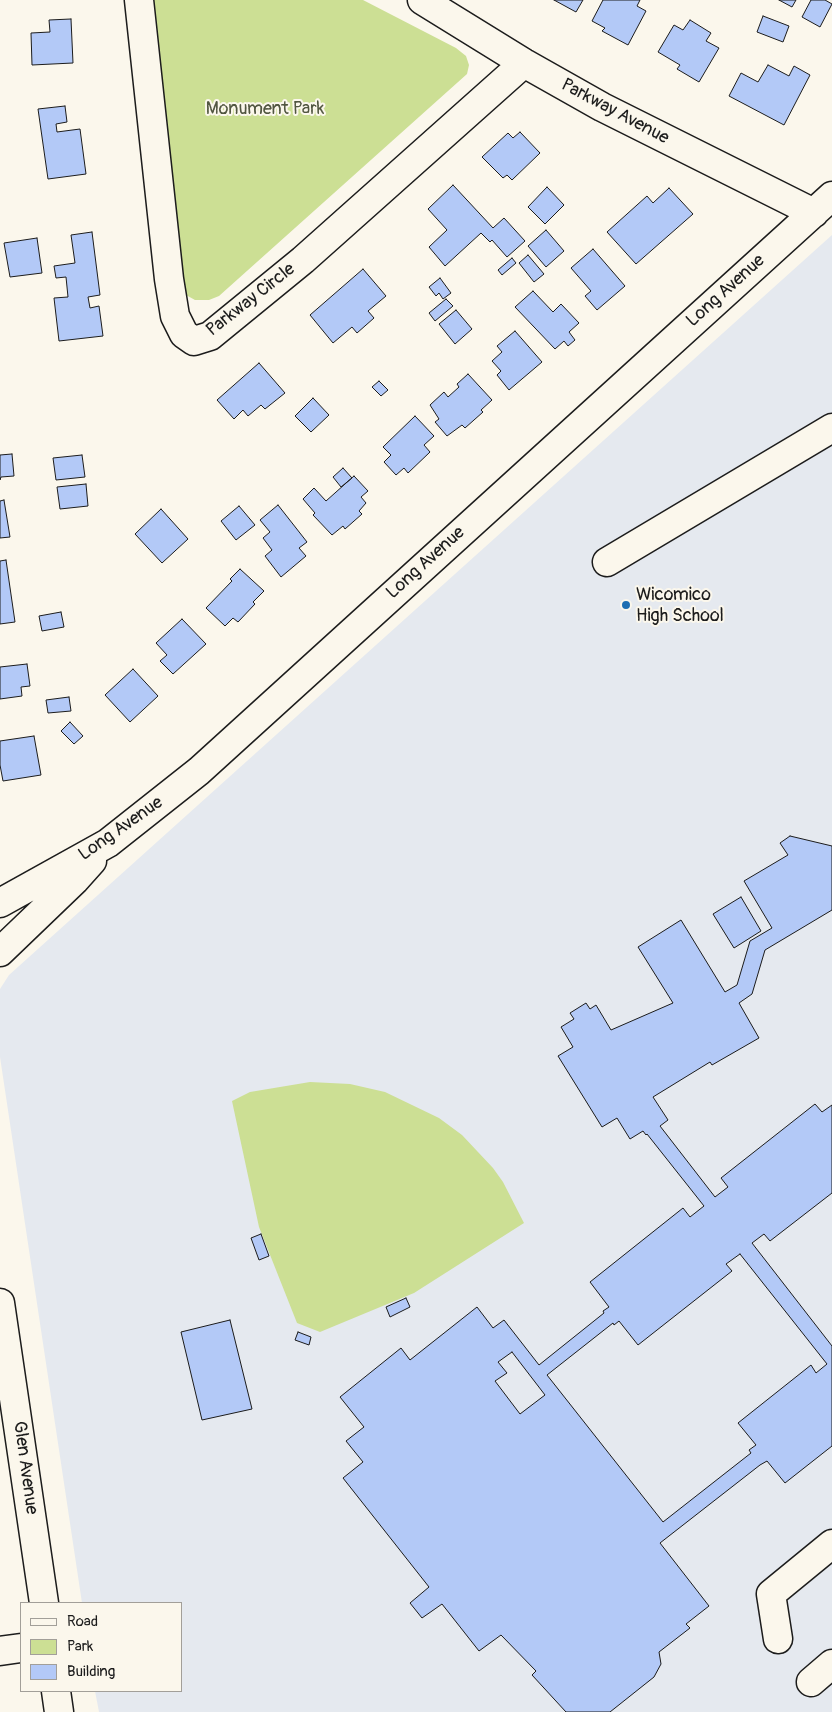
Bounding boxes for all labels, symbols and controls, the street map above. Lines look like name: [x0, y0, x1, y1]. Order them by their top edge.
street label: Parkway Avenue: [557, 75, 673, 149]
park label: Monument Park: [206, 98, 324, 120]
street label: Long Avenue: [682, 250, 770, 332]
street label: Parkway Circle: [202, 259, 300, 341]
street label: Long Avenue: [382, 522, 470, 604]
place label: Wicomico High School: [636, 584, 724, 626]
marker: Wicomico High School: [620, 599, 632, 611]
street label: Long Avenue: [75, 792, 167, 866]
street label: Glen Avenue: [8, 1420, 42, 1516]
legend: [20, 1602, 182, 1692]
text: Road: [67, 1612, 98, 1631]
text: Park: [67, 1637, 93, 1656]
text: Building: [67, 1662, 115, 1681]

